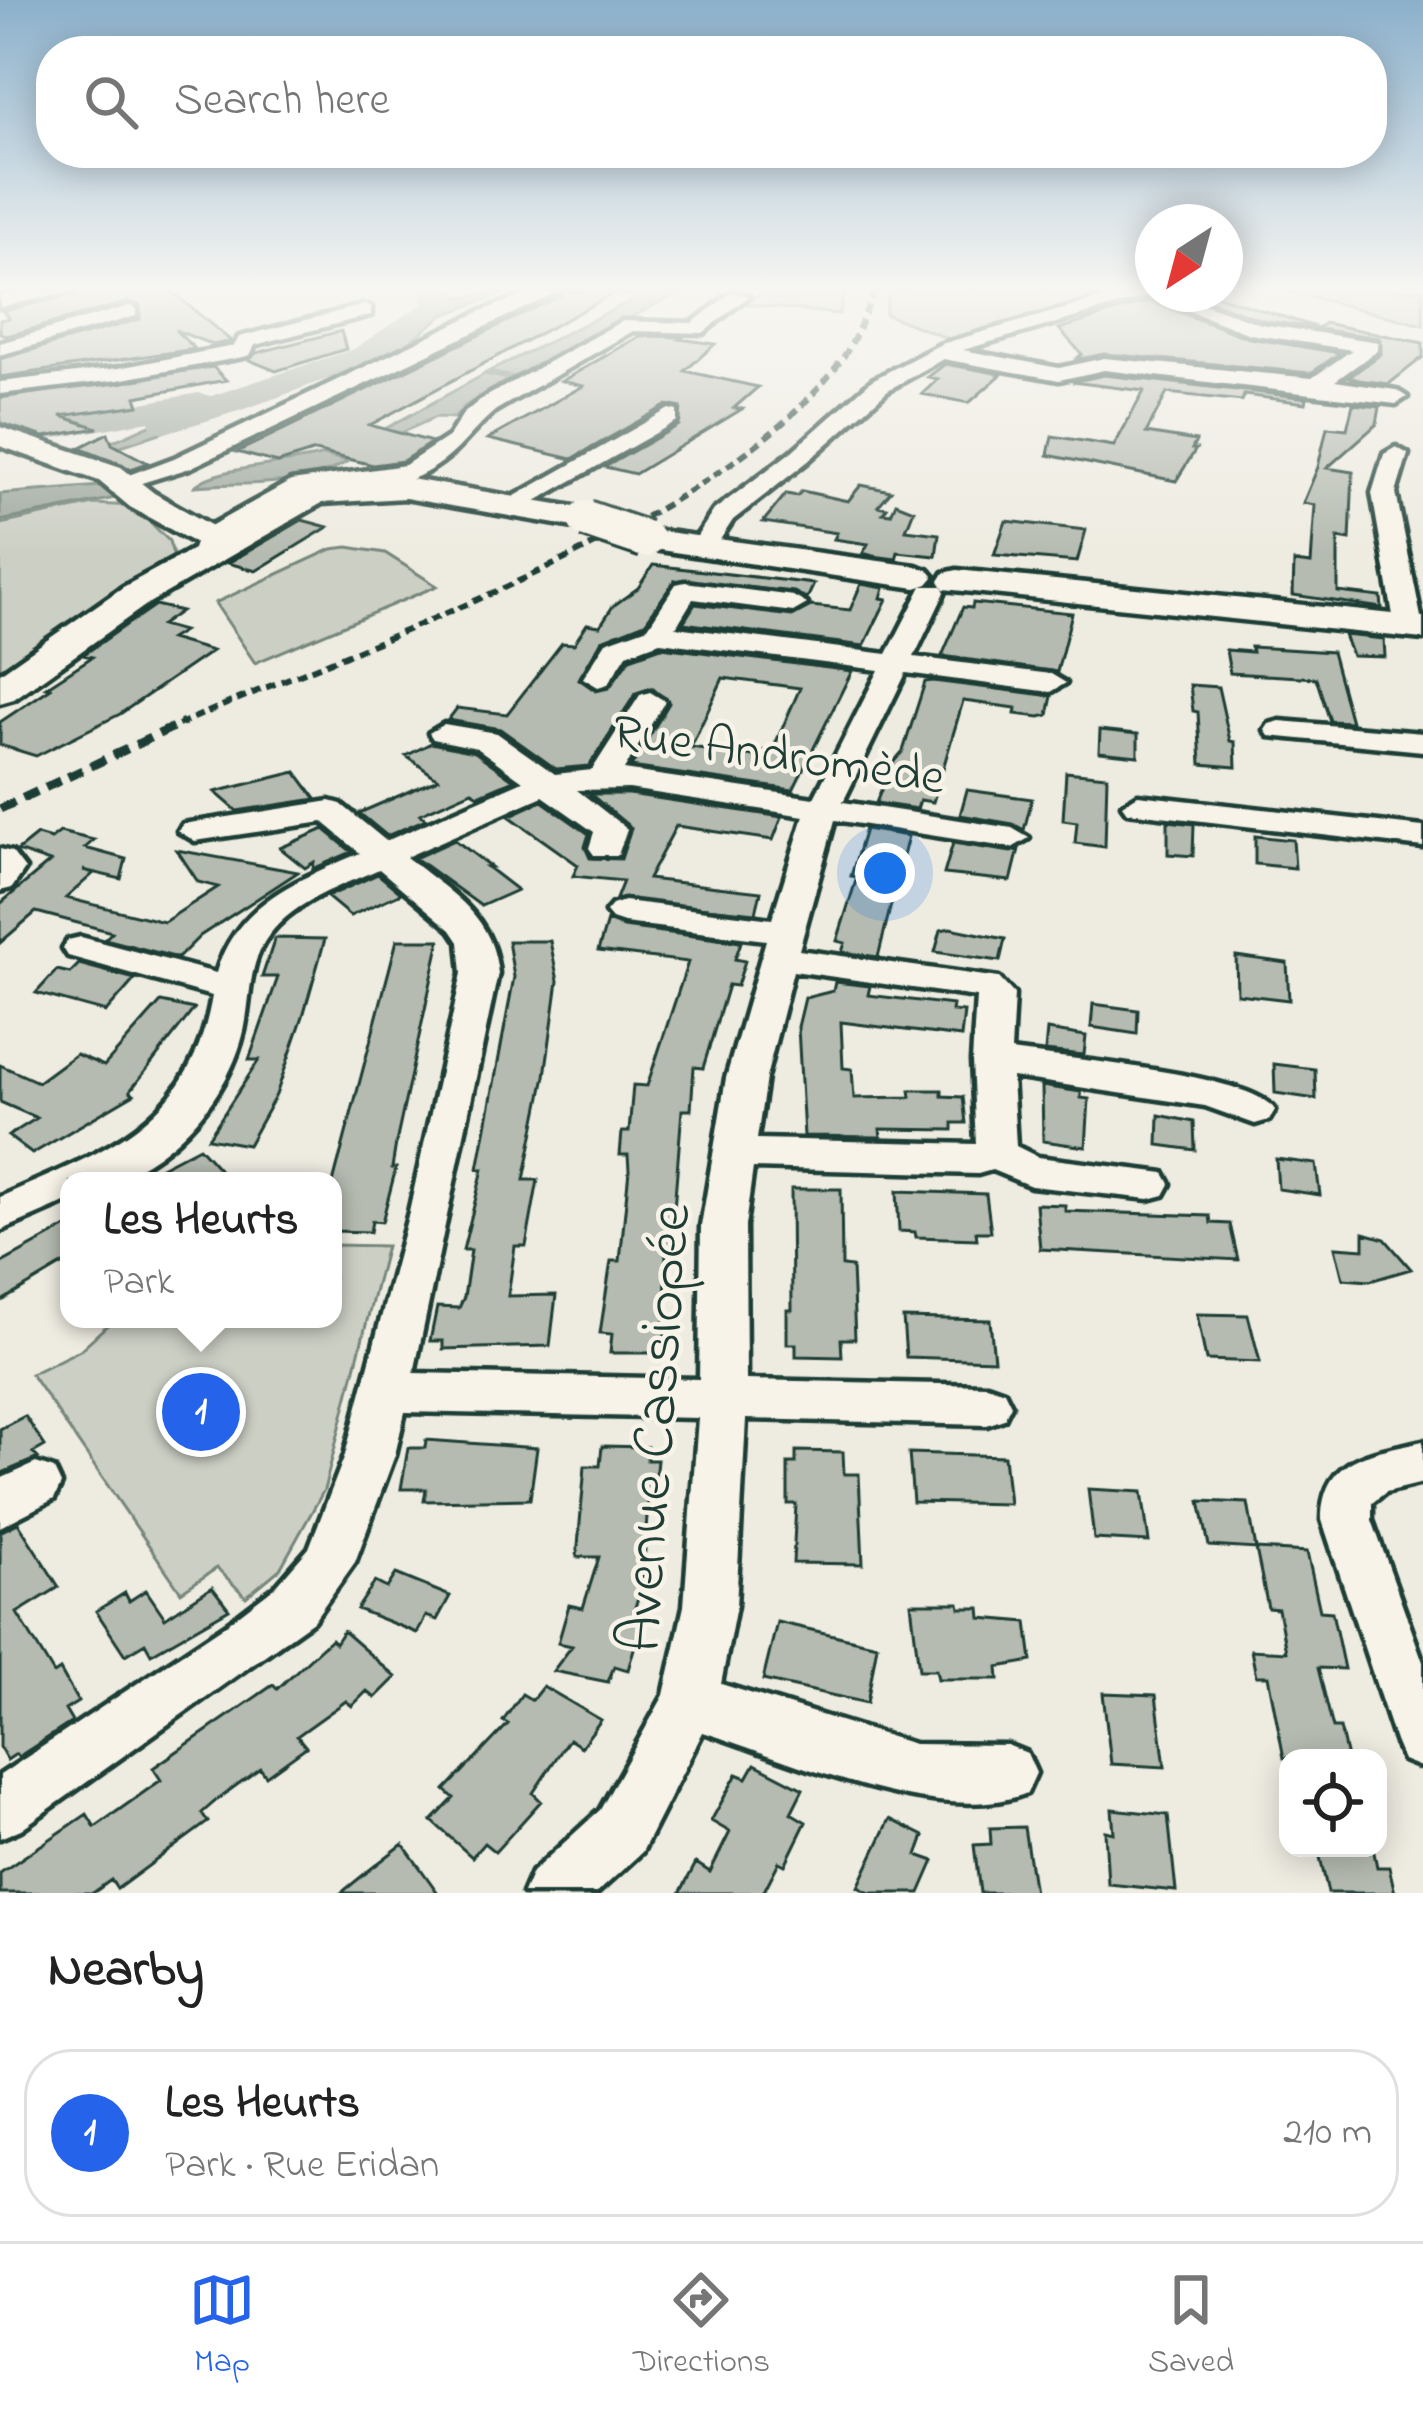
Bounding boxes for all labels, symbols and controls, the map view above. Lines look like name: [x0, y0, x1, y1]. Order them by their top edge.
search box: [36, 36, 1387, 168]
icon: search: [78, 69, 144, 135]
text: Search here: [174, 69, 390, 135]
north arrow: [1135, 204, 1243, 312]
street label: Rue Andromède: [607, 697, 949, 818]
your location: [855, 843, 915, 903]
popup: [60, 1172, 342, 1328]
text: Les Heurts: [104, 1189, 298, 1255]
street label: Avenue Cassiopée: [599, 1201, 718, 1656]
text: Park: [104, 1255, 174, 1312]
pin: 1: [162, 1367, 240, 1457]
map controls: [1279, 1749, 1387, 1857]
button: locate: [1279, 1749, 1387, 1857]
text: Nearby: [48, 1934, 204, 2009]
text: Les Heurts: [165, 2072, 360, 2138]
text: 1: [84, 2105, 96, 2162]
text: 210 m: [1283, 2105, 1372, 2162]
text: Park · Rue Eridan: [165, 2138, 439, 2195]
tab: Map: [189, 2267, 255, 2387]
tab: Directions: [633, 2267, 770, 2387]
tab: Saved: [1148, 2267, 1234, 2387]

